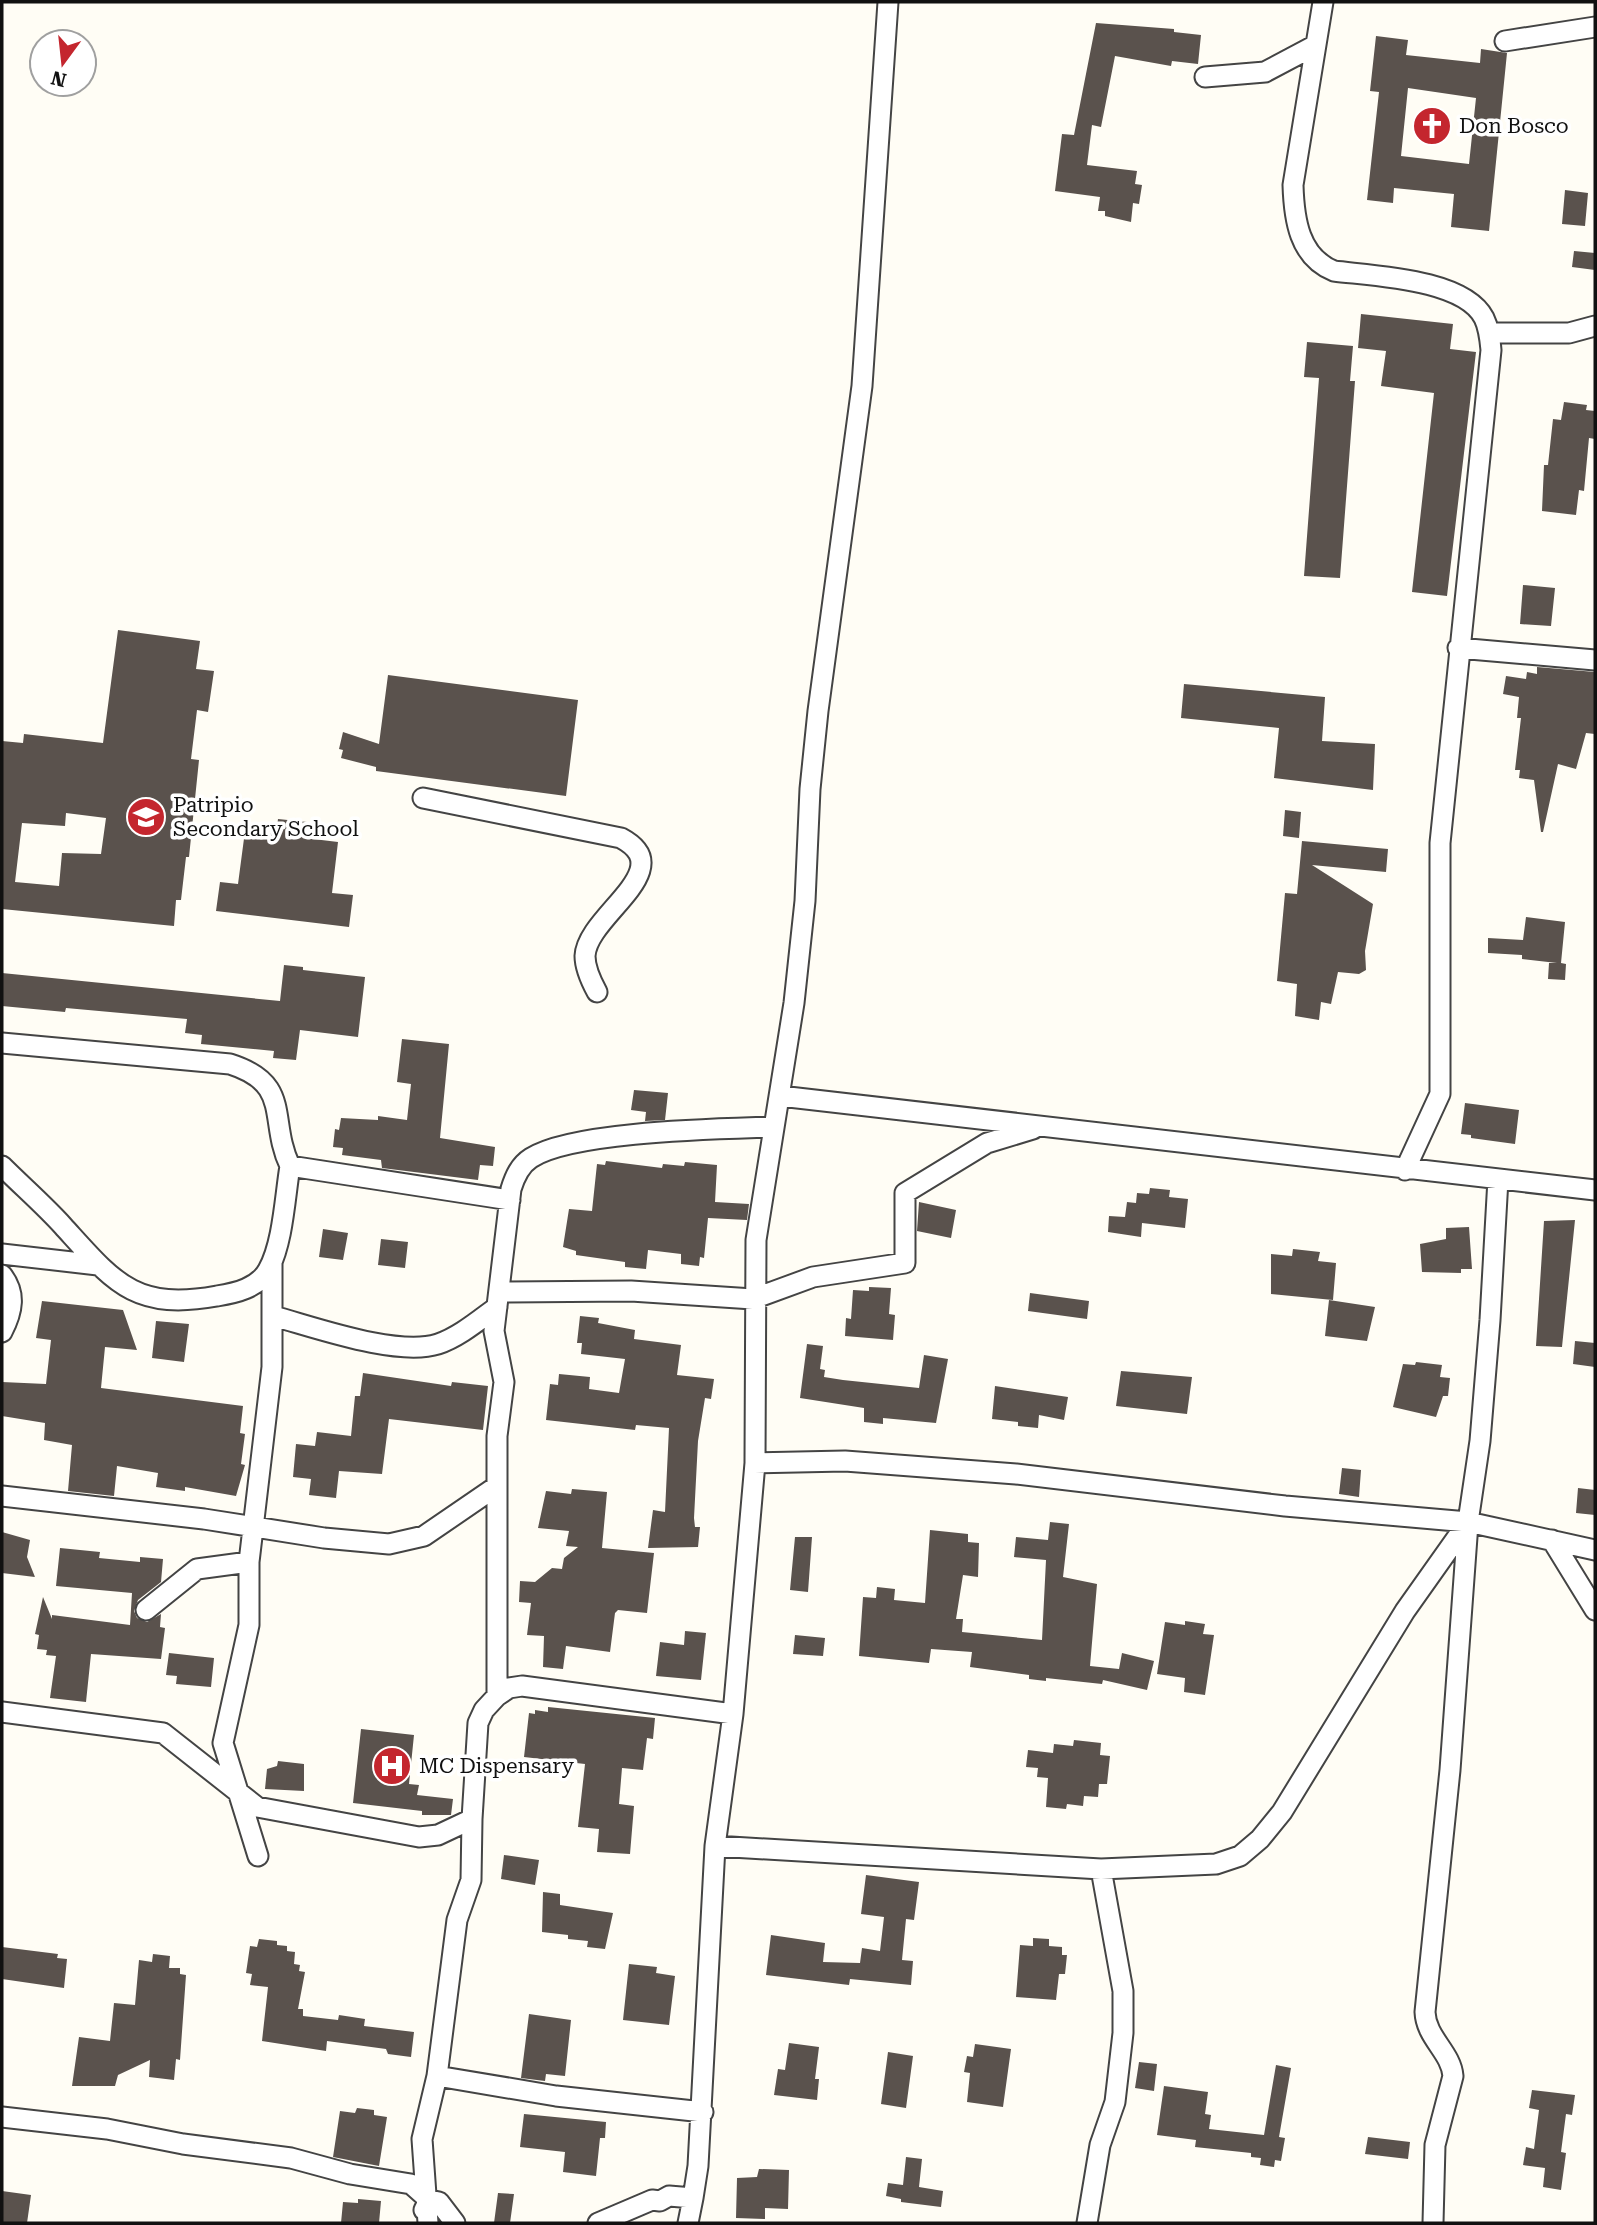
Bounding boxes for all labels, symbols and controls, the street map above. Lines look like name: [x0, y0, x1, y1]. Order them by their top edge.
north arrow: [28, 28, 98, 98]
text: N: [48, 66, 69, 92]
church icon: Don Bosco: [1411, 105, 1453, 147]
place label: Don Bosco: [1459, 114, 1569, 138]
place label: Patripio Secondary School: [173, 793, 359, 841]
school or university icon: Patripio Secondary School: [125, 796, 167, 838]
hospital icon: MC Dispensary: [371, 1745, 413, 1787]
place label: MC Dispensary: [419, 1754, 574, 1778]

